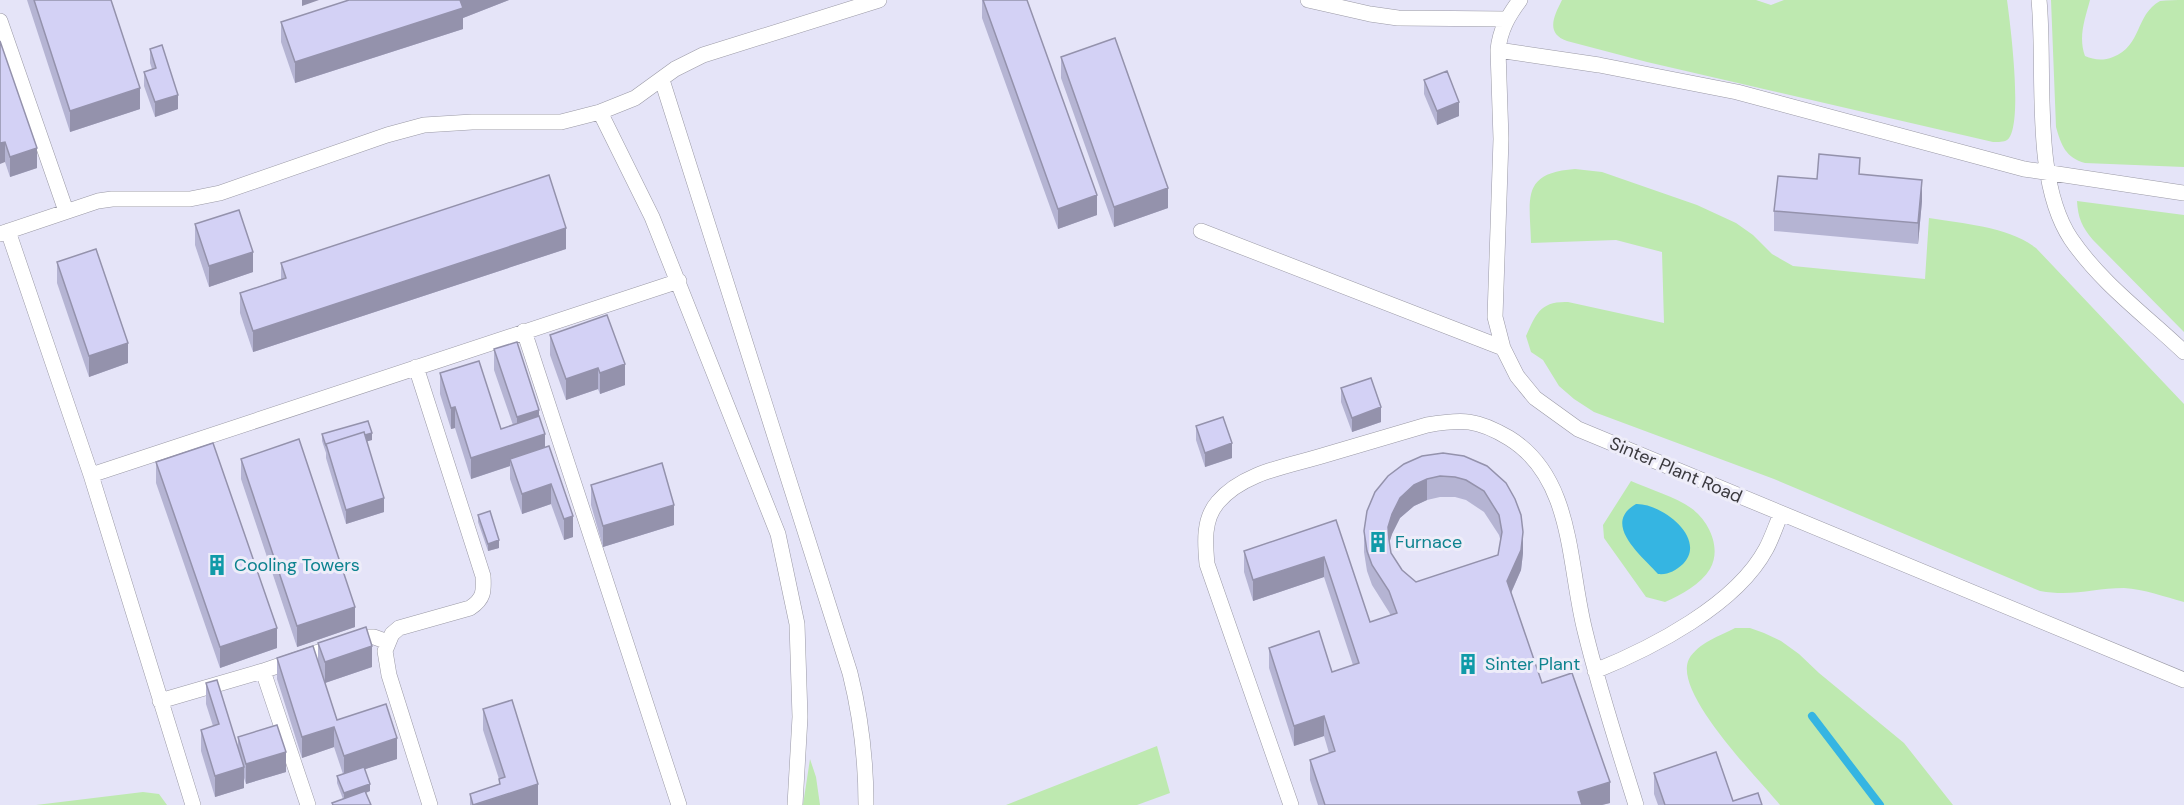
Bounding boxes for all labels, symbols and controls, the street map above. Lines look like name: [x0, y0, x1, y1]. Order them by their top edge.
street label: Sinter Plant Road: [1606, 431, 1746, 509]
building icon: Furnace: [1366, 530, 1390, 554]
place label: Furnace: [1395, 530, 1462, 554]
building icon: Cooling Towers: [205, 553, 229, 577]
place label: Cooling Towers: [234, 553, 360, 577]
building icon: Sinter Plant: [1456, 652, 1480, 676]
place label: Sinter Plant: [1485, 652, 1580, 676]

